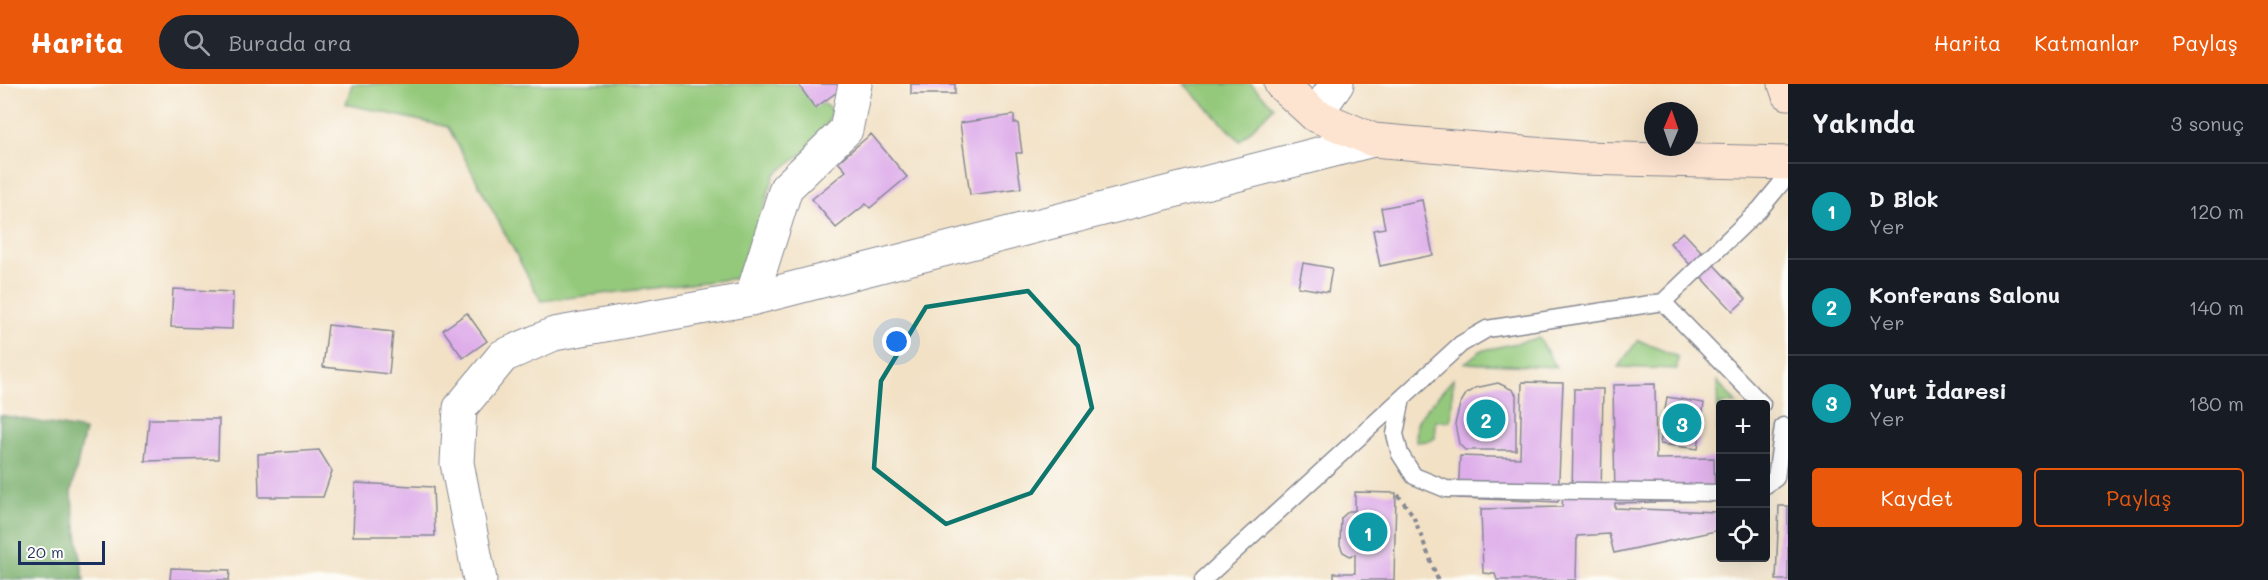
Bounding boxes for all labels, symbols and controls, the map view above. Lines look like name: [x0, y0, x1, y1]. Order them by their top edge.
search box: [159, 15, 579, 69]
text: Harita: [30, 24, 123, 60]
icon: search: [180, 26, 213, 59]
text: Burada ara: [228, 28, 352, 57]
text: Harita: [1934, 29, 2001, 56]
text: Katmanlar: [2034, 29, 2140, 56]
text: Paylaş: [2173, 29, 2238, 56]
north arrow: [1644, 102, 1698, 156]
text: Yakında: [1812, 106, 1915, 140]
text: 3 sonuç: [2171, 110, 2244, 136]
text: D Blok: [1869, 184, 1939, 213]
text: 1: [1827, 198, 1836, 224]
text: 120 m: [2189, 198, 2244, 224]
text: Yer: [1869, 213, 1905, 239]
text: Konferans Salonu: [1869, 280, 2060, 309]
text: 2: [1826, 294, 1837, 320]
text: 140 m: [2189, 294, 2244, 320]
text: Yer: [1869, 309, 1905, 335]
your location: [882, 327, 911, 356]
text: Yurt İdaresi: [1869, 376, 2007, 405]
text: 3: [1826, 390, 1838, 416]
text: 180 m: [2188, 390, 2244, 416]
pin: 2: [1466, 396, 1506, 442]
pin: 3: [1662, 400, 1702, 446]
map controls: [1716, 400, 1770, 562]
button: +: [1716, 400, 1770, 454]
text: Yer: [1869, 405, 1905, 431]
button: −: [1716, 454, 1770, 508]
button: Kaydet: [1812, 468, 2022, 527]
button: Paylaş: [2034, 468, 2244, 527]
button: locate: [1716, 508, 1770, 562]
pin: 1: [1348, 510, 1388, 554]
scale bar: [18, 538, 105, 566]
text: 20 m: [27, 541, 64, 562]

